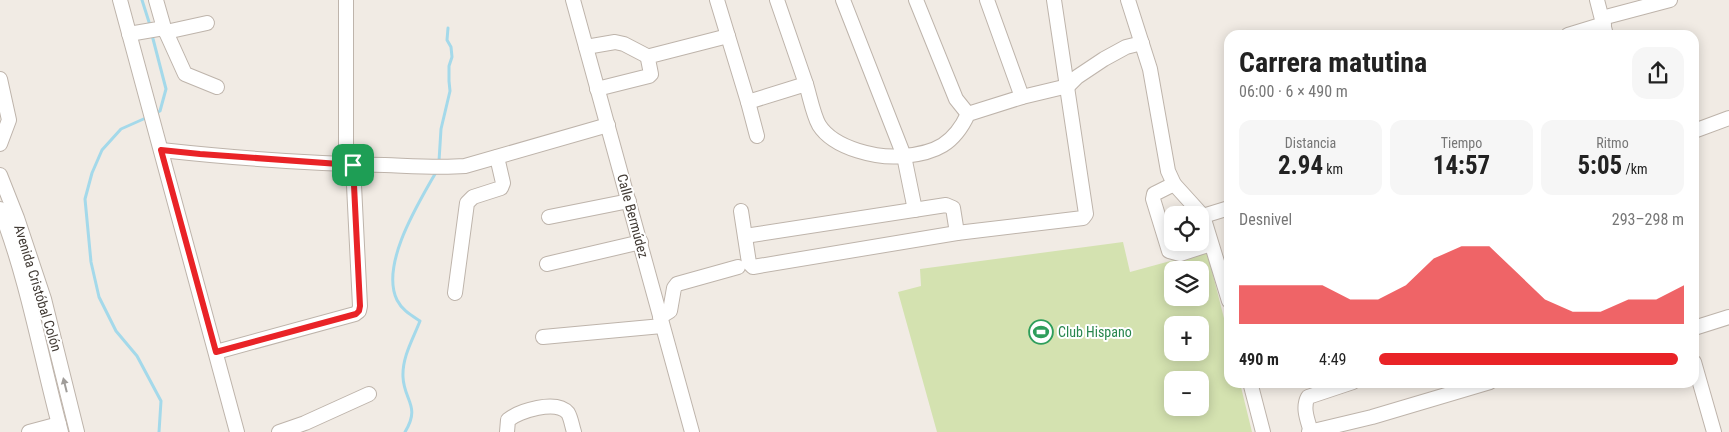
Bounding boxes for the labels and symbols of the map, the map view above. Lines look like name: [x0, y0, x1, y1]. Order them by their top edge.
pin: [332, 144, 374, 186]
street label: Calle Bermúdez: [614, 172, 652, 260]
street label: Avenida Cristóbal Colón: [11, 223, 65, 353]
sports icon: Club Hispano: [1028, 319, 1054, 345]
place label: Club Hispano: [1058, 324, 1132, 340]
one-way arrow: [61, 377, 69, 392]

